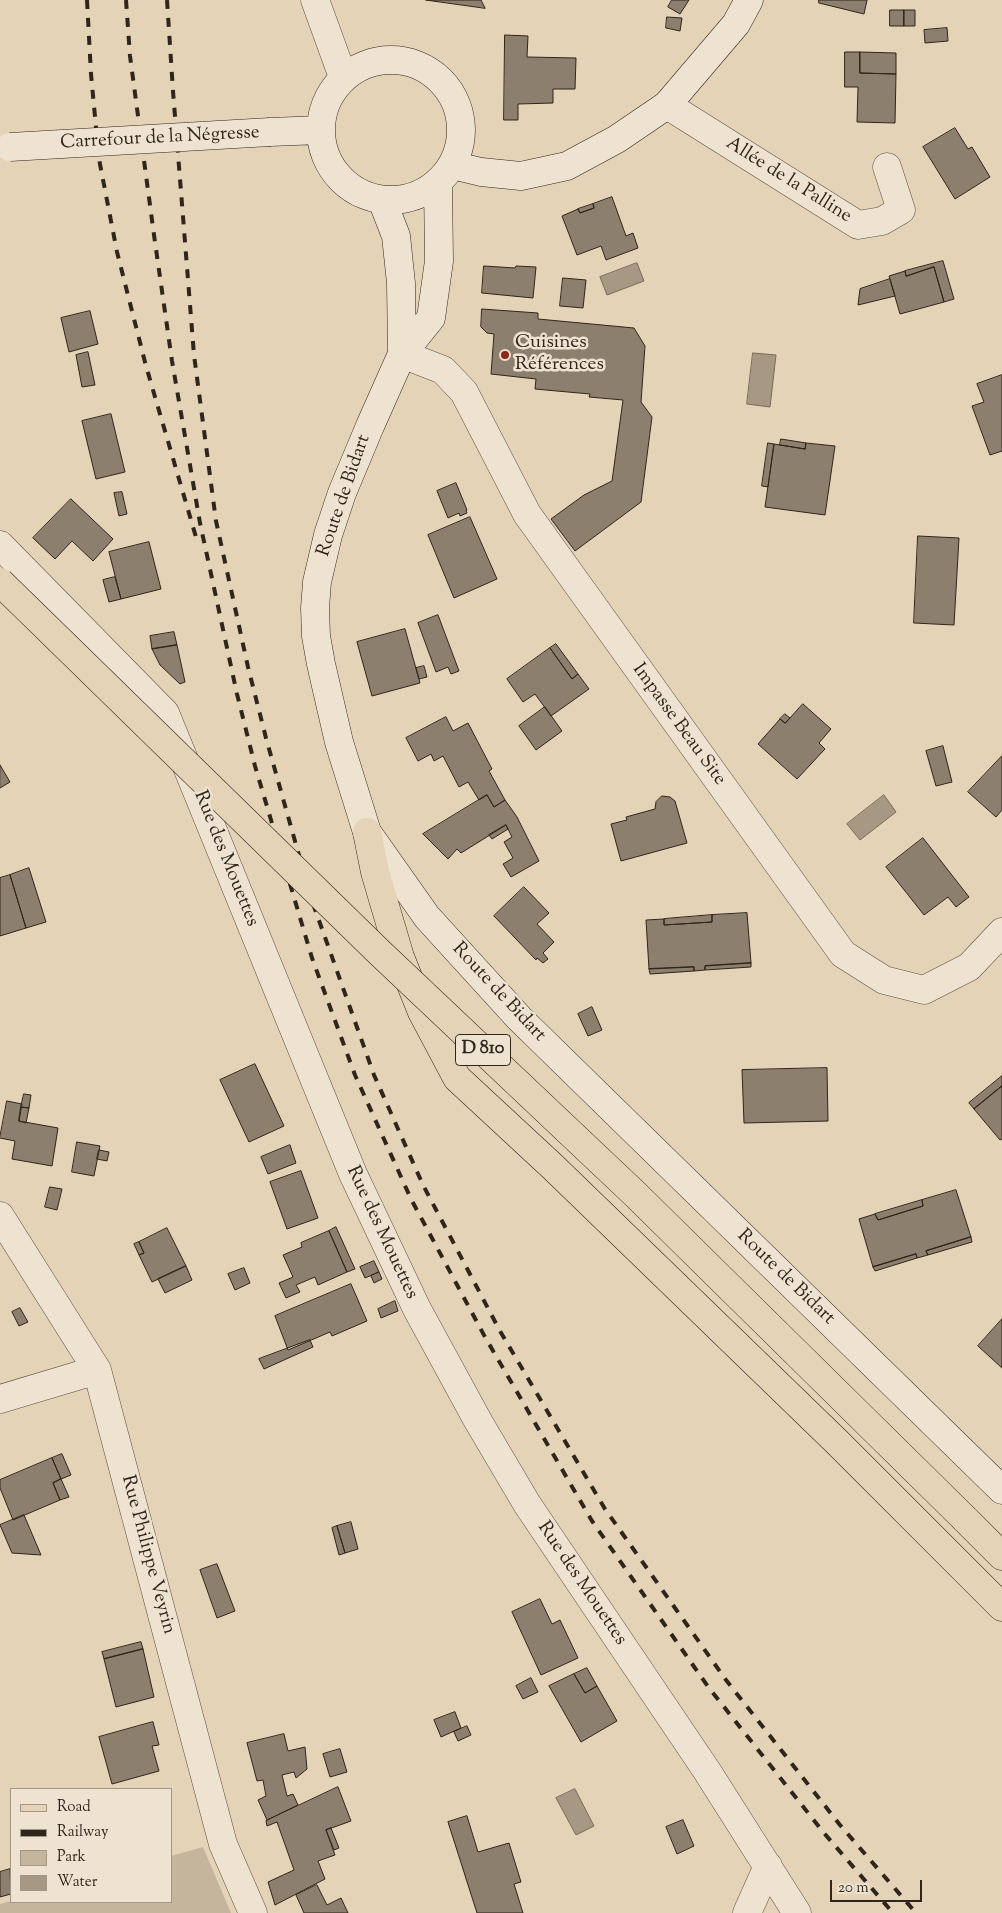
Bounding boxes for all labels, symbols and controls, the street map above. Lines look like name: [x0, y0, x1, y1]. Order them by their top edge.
street label: Carrefour de la Négresse: [60, 122, 260, 156]
street label: Allée de la Palline: [721, 133, 855, 229]
place label: Cuisines Références: [515, 333, 604, 377]
marker: Cuisines Références: [499, 349, 511, 361]
street label: Route de Bidart: [313, 432, 377, 560]
street label: Impasse Beau Site: [626, 660, 730, 790]
street label: Rue des Mouettes: [187, 788, 263, 930]
street label: Route de Bidart: [446, 939, 550, 1047]
road number: D 810: [456, 1034, 510, 1066]
street label: Rue des Mouettes: [340, 1163, 422, 1303]
street label: Route de Bidart: [731, 1226, 839, 1330]
street label: Rue Philippe Veyrin: [115, 1473, 179, 1637]
street label: Rue des Mouettes: [531, 1518, 631, 1650]
legend: [10, 1788, 172, 1903]
text: Road: [57, 1797, 91, 1818]
text: Railway: [57, 1822, 108, 1843]
text: Park: [57, 1847, 86, 1868]
scale bar: [832, 1870, 924, 1902]
text: Water: [57, 1872, 97, 1893]
text: 20 m: [838, 1878, 869, 1899]

